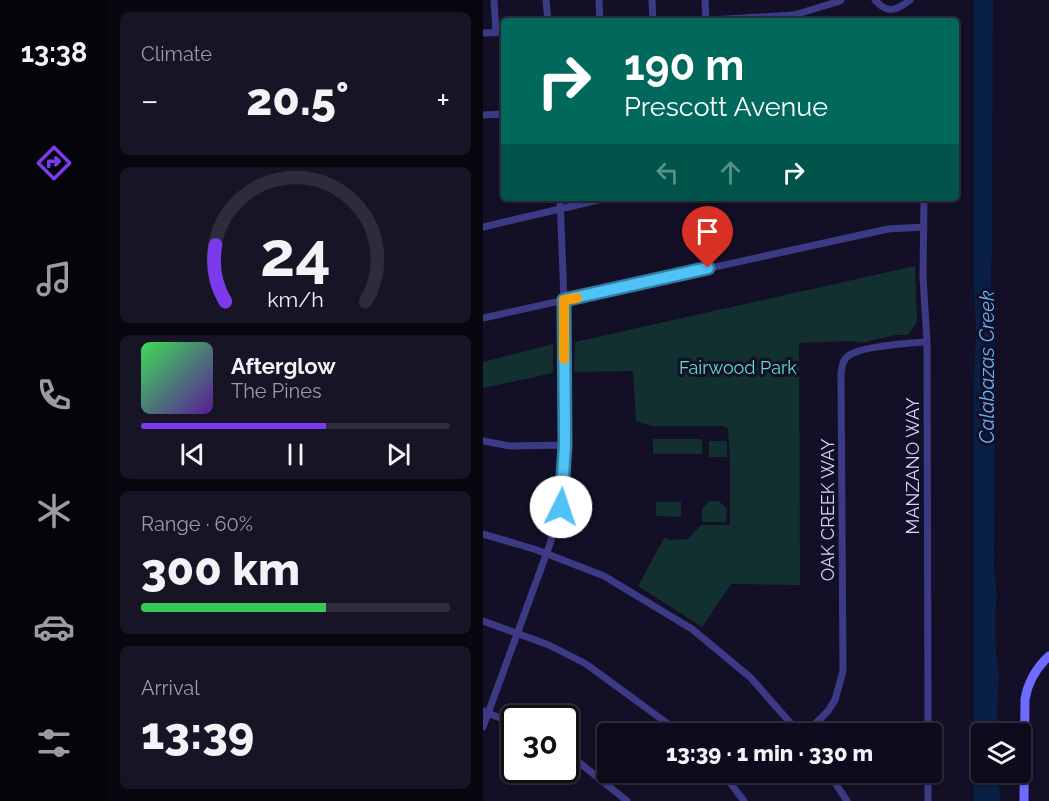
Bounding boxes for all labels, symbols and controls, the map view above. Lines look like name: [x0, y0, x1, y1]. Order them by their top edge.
text: 13:38: [21, 37, 87, 68]
text: 190 m: [624, 41, 744, 90]
text: Climate: [141, 42, 212, 66]
icon: right: [525, 42, 603, 120]
text: 20.5°: [246, 73, 349, 126]
text: −: [141, 81, 159, 120]
text: +: [436, 81, 450, 120]
text: Prescott Avenue: [624, 91, 828, 122]
icon: directions: [33, 142, 75, 184]
icon: left: [651, 156, 684, 189]
icon: ahead: [714, 156, 747, 189]
icon: right: [777, 156, 810, 189]
pin: [682, 206, 733, 268]
icon: arrive: [691, 215, 724, 248]
text: 24: [260, 217, 331, 291]
icon: music: [33, 258, 75, 300]
text: km/h: [267, 288, 324, 313]
water label: Calabazas Creek: [975, 290, 999, 444]
text: Afterglow: [231, 353, 336, 379]
park label: Fairwood Park: [679, 357, 797, 378]
icon: phone: [33, 374, 75, 416]
text: The Pines: [231, 379, 322, 403]
street label: MANZANO WAY: [902, 397, 923, 534]
icon: previous: [176, 438, 209, 471]
icon: pause: [279, 438, 312, 471]
icon: next: [382, 438, 415, 471]
street label: OAK CREEK WAY: [817, 438, 838, 581]
position arrow: [529, 475, 593, 539]
icon: climate: [33, 490, 75, 532]
text: Range · 60%: [141, 512, 253, 536]
text: 300 km: [141, 543, 300, 596]
icon: car: [33, 606, 75, 648]
text: Arrival: [141, 676, 200, 700]
speed limit sign: 30: [501, 705, 579, 783]
text: 13:39: [141, 707, 254, 760]
icon: filters: [33, 722, 75, 764]
map controls: [971, 723, 1031, 783]
button: layers: [971, 723, 1031, 783]
text: 13:39 · 1 min · 330 m: [666, 740, 873, 766]

